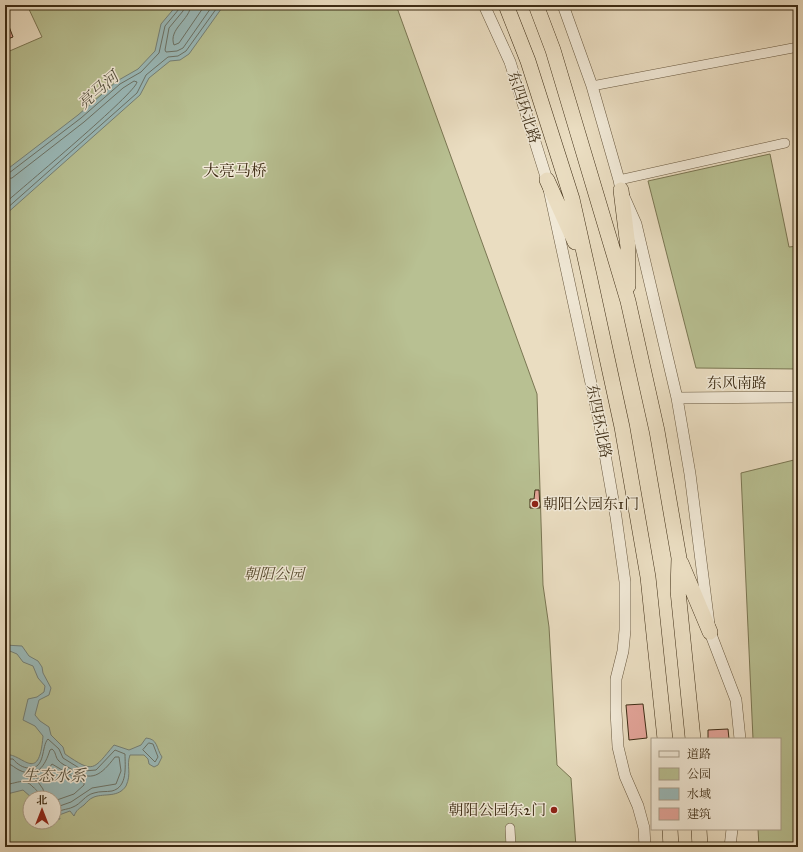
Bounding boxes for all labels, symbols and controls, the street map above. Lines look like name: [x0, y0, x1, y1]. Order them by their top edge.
water label: 亮马河: [74, 65, 125, 113]
street label: 东四环北路: [504, 69, 544, 145]
district label: 大亮马桥: [203, 161, 267, 180]
street label: 东风南路: [707, 374, 767, 392]
street label: 东四环北路: [583, 382, 615, 460]
place label: 朝阳公园东1门: [543, 495, 639, 513]
marker: 朝阳公园东1门: [530, 499, 540, 509]
park label: 朝阳公园: [244, 565, 306, 583]
legend: [651, 738, 781, 830]
text: 道路: [687, 747, 711, 761]
water label: 生态水系: [22, 766, 88, 785]
text: 公园: [687, 767, 711, 781]
text: 水域: [687, 787, 711, 801]
north arrow: [22, 790, 62, 830]
text: 北: [37, 794, 48, 807]
place label: 朝阳公园东2门: [449, 801, 546, 819]
marker: 朝阳公园东2门: [549, 805, 559, 815]
text: 建筑: [687, 807, 711, 821]

